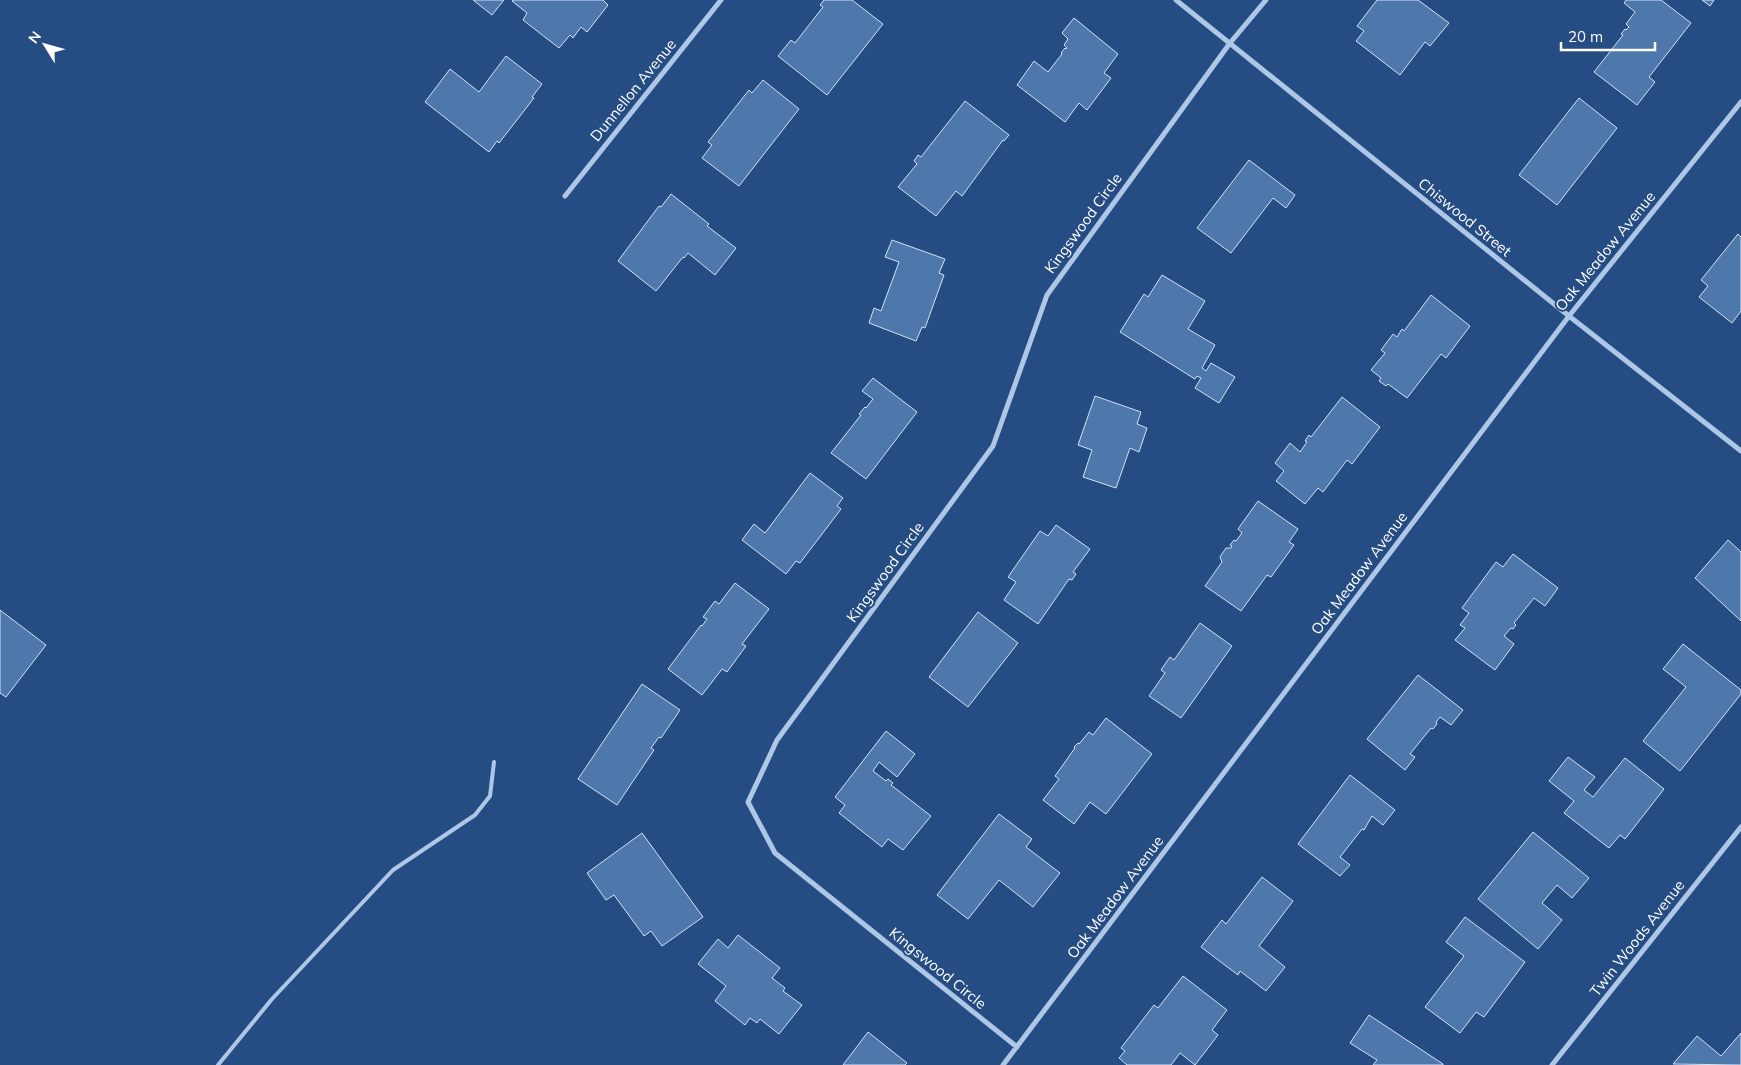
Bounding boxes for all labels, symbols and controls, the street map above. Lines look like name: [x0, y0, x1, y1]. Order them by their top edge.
north arrow: [20, 20, 70, 70]
scale bar: [1561, 20, 1655, 52]
text: 20 m: [1568, 27, 1603, 46]
text: N: [24, 28, 45, 47]
street label: Dunnellon Avenue: [586, 35, 680, 145]
street label: Kingswood Circle: [1040, 169, 1126, 277]
street label: Chiswood Street: [1415, 174, 1515, 260]
street label: Oak Meadow Avenue: [1551, 187, 1659, 315]
street label: Oak Meadow Avenue: [1307, 508, 1411, 638]
street label: Kingswood Circle: [842, 518, 928, 626]
street label: Oak Meadow Avenue: [1063, 832, 1167, 962]
street label: Twin Woods Avenue: [1586, 876, 1688, 1000]
street label: Kingswood Circle: [886, 923, 990, 1013]

